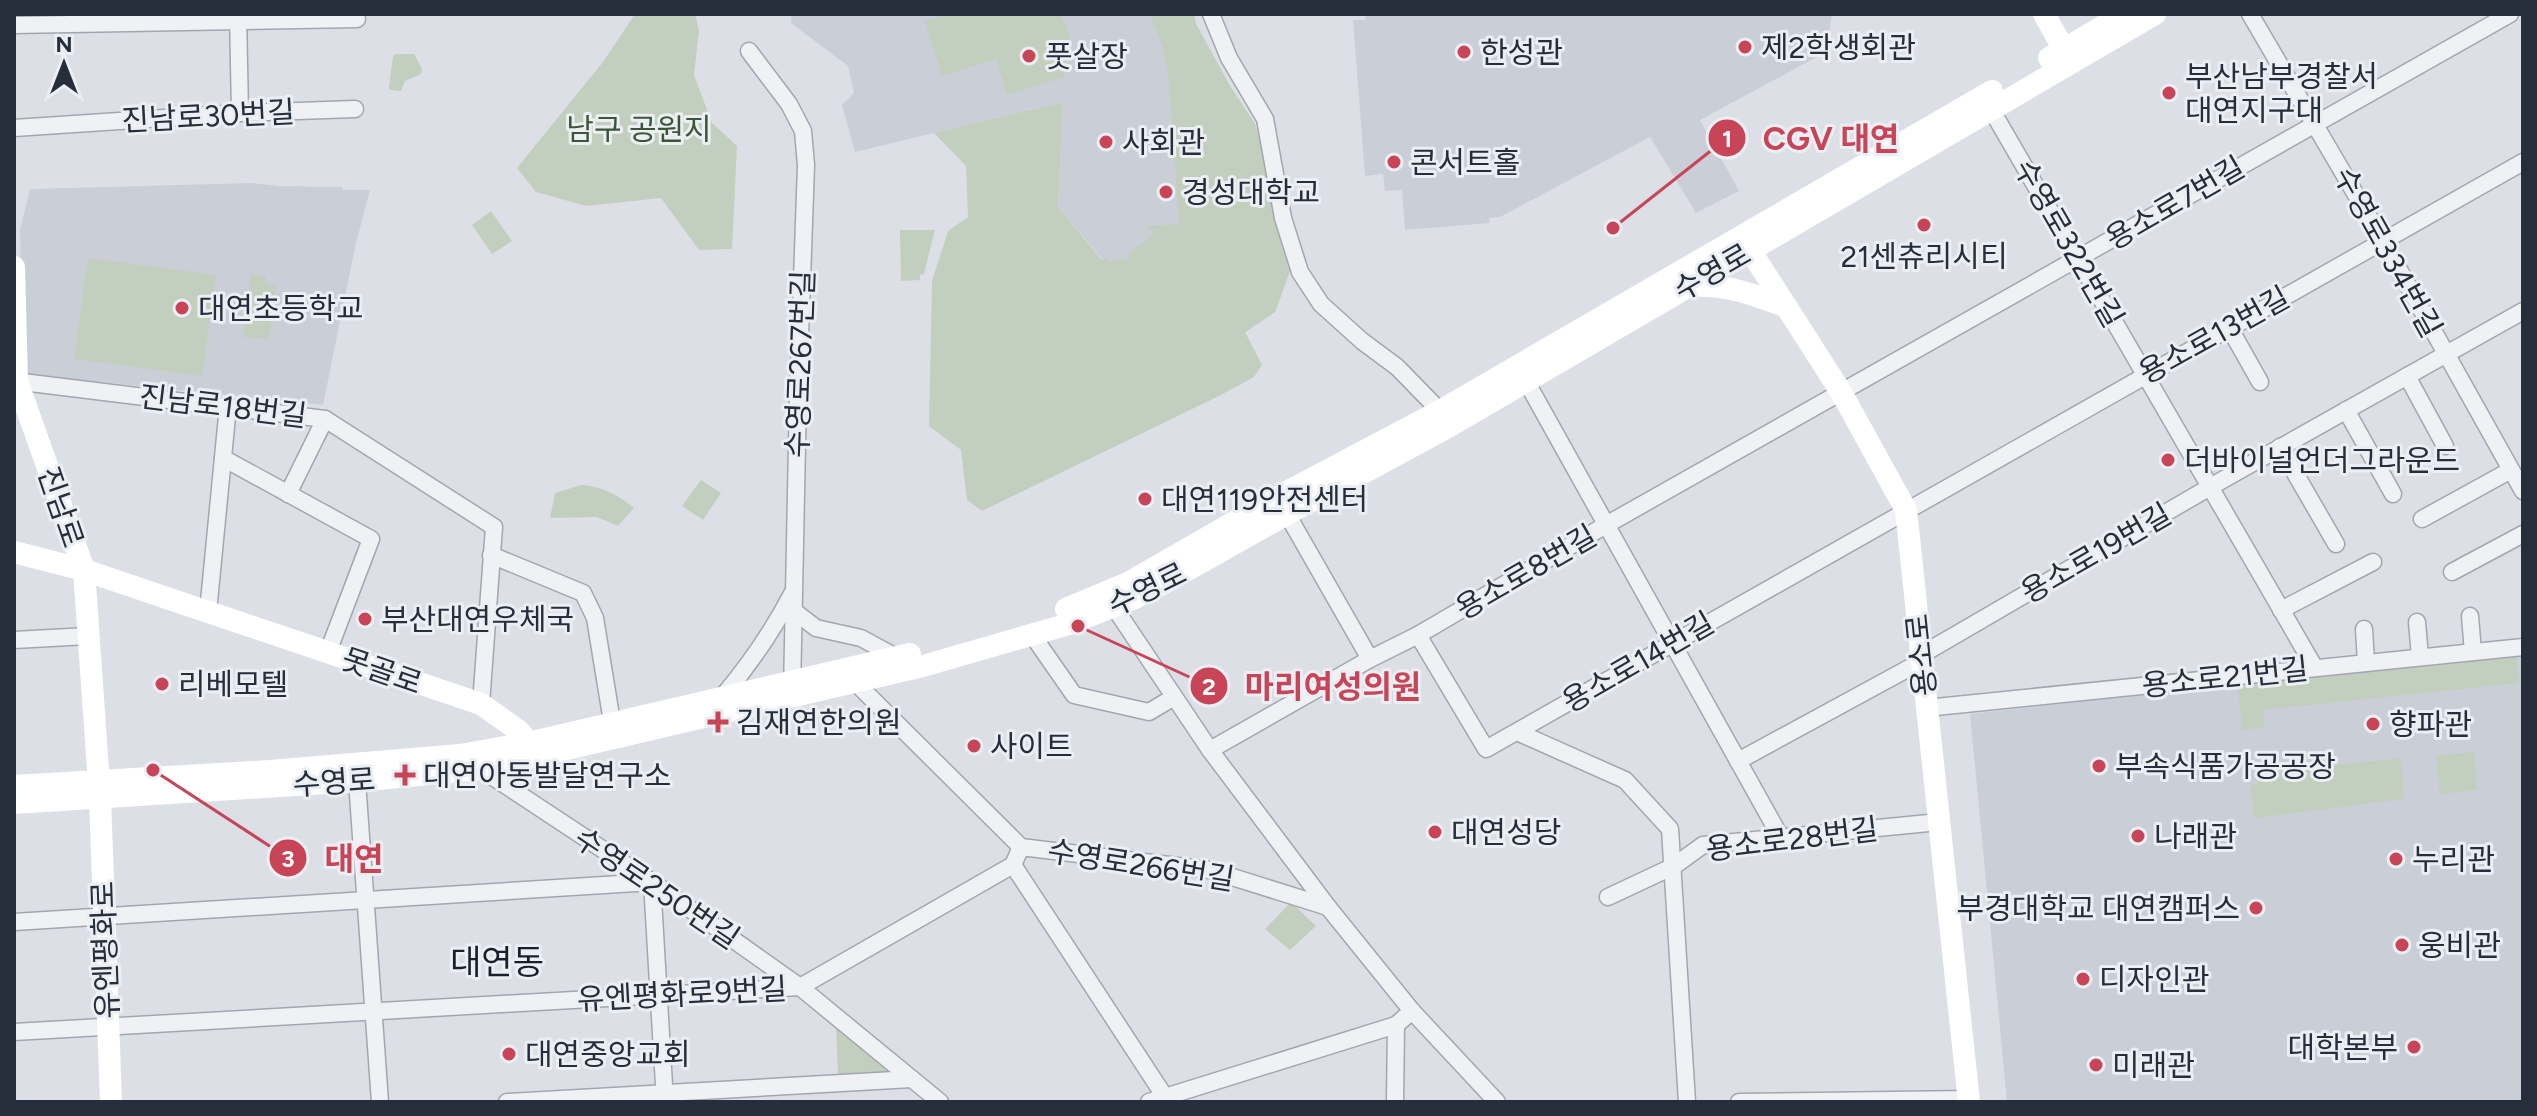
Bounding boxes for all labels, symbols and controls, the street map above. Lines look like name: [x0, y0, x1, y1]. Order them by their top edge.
north arrow: [24, 24, 104, 104]
place label: 제2학생회관: [1761, 29, 1916, 66]
text: N: [55, 31, 73, 58]
place label: 한성관: [1480, 34, 1563, 71]
place label: 풋살장: [1045, 38, 1128, 75]
marker: 제2학생회관: [1736, 38, 1754, 56]
marker: 한성관: [1455, 43, 1473, 61]
marker: 풋살장: [1020, 47, 1038, 65]
place label: 부산남부경찰서 대연지구대: [2185, 58, 2378, 129]
marker: 부산남부경찰서 대연지구대: [2160, 84, 2178, 102]
street label: 진남로30번길: [120, 93, 296, 139]
callout: CGV 대연: [1707, 110, 1915, 166]
park label: 남구 공원지: [566, 111, 712, 148]
text: CGV 대연: [1763, 120, 1899, 158]
place label: 사회관: [1122, 124, 1205, 161]
text: 1: [1722, 124, 1732, 153]
marker: 사회관: [1097, 133, 1115, 151]
place label: 콘서트홀: [1410, 144, 1520, 181]
street label: 용소로7번길: [2099, 148, 2251, 258]
street label: 수영로322번길: [2006, 152, 2132, 334]
marker: 콘서트홀: [1385, 153, 1403, 171]
street label: 수영로334번길: [2326, 160, 2450, 344]
place label: 경성대학교: [1182, 174, 1320, 211]
marker: 경성대학교: [1157, 183, 1175, 201]
marker: 21센츄리시티: [1915, 216, 1933, 234]
street label: 수영로: [1667, 235, 1757, 309]
place label: 21센츄리시티: [1840, 238, 2008, 275]
street label: 수영로267번길: [778, 269, 822, 459]
street label: 용소로13번길: [2132, 278, 2296, 392]
place label: 대연초등학교: [198, 290, 364, 327]
marker: 대연초등학교: [173, 299, 191, 317]
street label: 진남로18번길: [137, 377, 309, 435]
place label: 더바이널언더그라운드: [2184, 442, 2460, 479]
marker: 더바이널언더그라운드: [2159, 451, 2177, 469]
street label: 진남로: [30, 462, 92, 552]
place label: 대연119안전센터: [1161, 481, 1368, 518]
marker: 대연119안전센터: [1136, 490, 1154, 508]
street label: 용소로19번길: [2014, 495, 2178, 611]
street label: 용소로8번길: [1449, 517, 1603, 627]
street label: 수영로: [1102, 554, 1192, 624]
place label: 부산대연우체국: [381, 601, 574, 638]
street label: 용소로14번길: [1556, 604, 1720, 720]
marker: 부산대연우체국: [356, 610, 374, 628]
street label: 용소로: [1898, 612, 1944, 698]
street label: 못골로: [337, 640, 427, 702]
street label: 용소로21번길: [2140, 650, 2310, 704]
callout: 마리여성의원: [1189, 658, 1438, 714]
place label: 리베모텔: [178, 666, 288, 703]
text: 마리여성의원: [1245, 668, 1421, 706]
text: 2: [1202, 672, 1216, 701]
marker: 리베모텔: [153, 675, 171, 693]
place label: 김재연한의원: [736, 704, 902, 741]
place label: 향파관: [2389, 706, 2472, 743]
marker: 김재연한의원: [707, 711, 729, 733]
marker: 향파관: [2364, 715, 2382, 733]
place label: 사이트: [990, 728, 1073, 765]
marker: 사이트: [965, 737, 983, 755]
place label: 부속식품가공공장: [2115, 748, 2336, 785]
place label: 대연아동발달연구소: [423, 757, 671, 794]
marker: 부속식품가공공장: [2090, 757, 2108, 775]
street label: 수영로: [291, 761, 377, 803]
marker: 대연아동발달연구소: [394, 764, 416, 786]
street label: 용소로28번길: [1704, 810, 1880, 868]
place label: 대연성당: [1451, 814, 1561, 851]
place label: 나래관: [2154, 818, 2237, 855]
street label: 수영로250번길: [567, 819, 747, 957]
marker: 대연성당: [1426, 823, 1444, 841]
marker: 나래관: [2129, 827, 2147, 845]
callout: 대연: [268, 830, 399, 886]
street label: 수영로266번길: [1045, 832, 1237, 898]
text: 대연: [325, 840, 383, 878]
place label: 누리관: [2412, 841, 2495, 878]
text: 3: [281, 844, 295, 873]
marker: 누리관: [2387, 850, 2405, 868]
street label: 유엔평화로: [84, 880, 126, 1020]
place label: 부경대학교 대연캠퍼스: [1957, 890, 2240, 927]
marker: 부경대학교 대연캠퍼스: [2247, 899, 2265, 917]
place label: 웅비관: [2418, 927, 2501, 964]
marker: 웅비관: [2393, 936, 2411, 954]
district label: 대연동: [450, 942, 544, 983]
place label: 디자인관: [2099, 961, 2209, 998]
street label: 유엔평화로9번길: [576, 970, 788, 1018]
marker: 디자인관: [2074, 970, 2092, 988]
place label: 대학본부: [2288, 1029, 2398, 1066]
place label: 대연중앙교회: [525, 1036, 691, 1073]
marker: 대학본부: [2405, 1038, 2423, 1056]
marker: 대연중앙교회: [500, 1045, 518, 1063]
place label: 미래관: [2112, 1047, 2195, 1084]
marker: 미래관: [2087, 1056, 2105, 1074]

